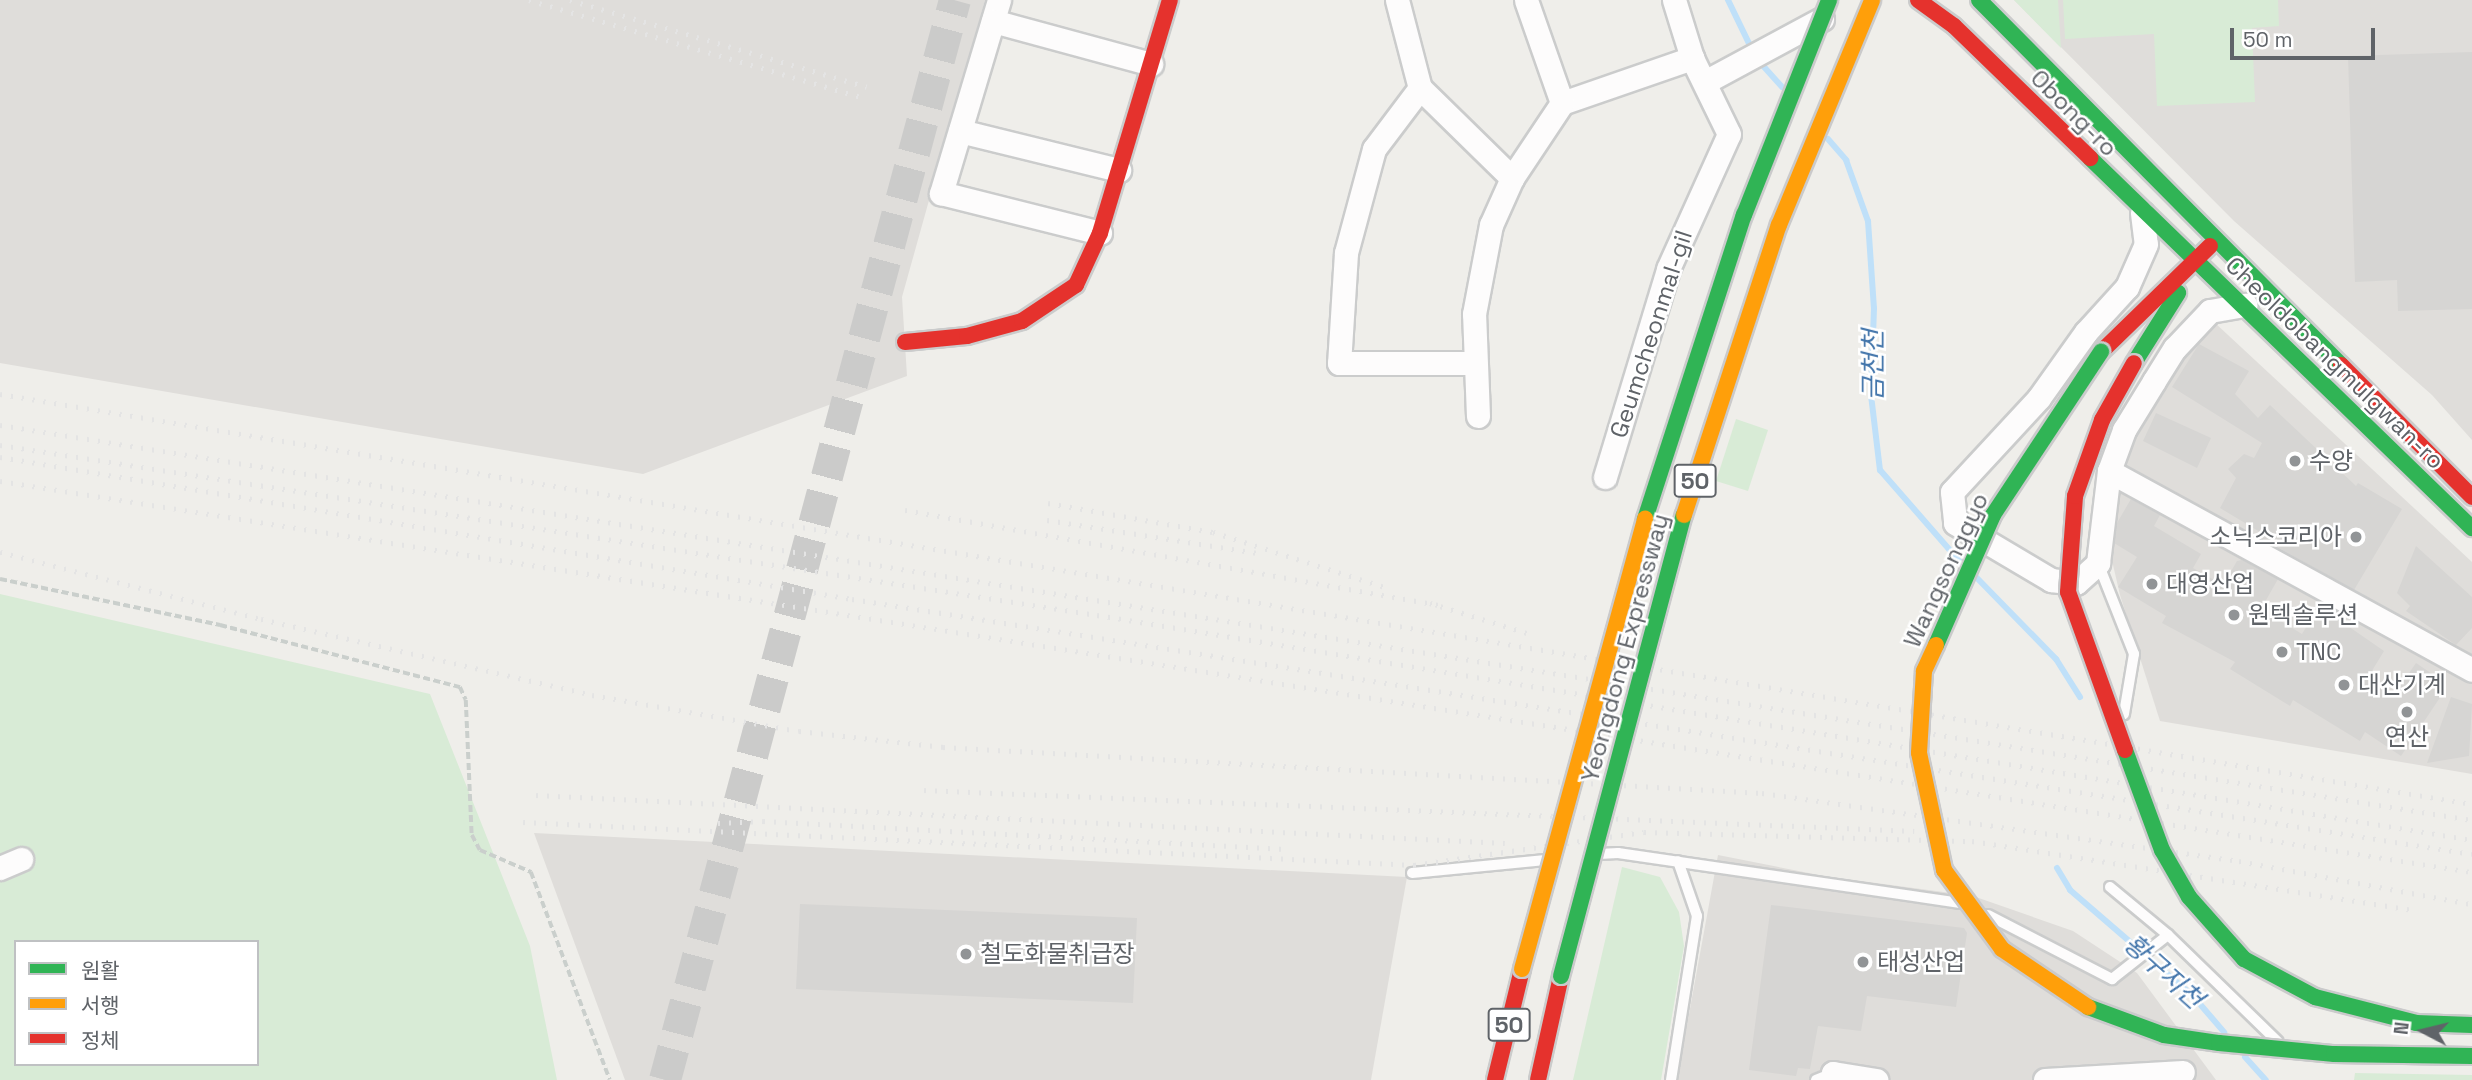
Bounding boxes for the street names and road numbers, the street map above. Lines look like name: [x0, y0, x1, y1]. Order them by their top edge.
street label: Obong-ro: [2025, 64, 2123, 162]
street label: Geumcheonmal-gil: [1604, 227, 1698, 441]
street label: Cheoldobangmulgwan-ro: [2220, 251, 2450, 475]
road number: 50: [1672, 461, 1718, 500]
street label: Wangsonggyo: [1898, 488, 1994, 652]
street label: Yeongdong Expressway: [1575, 511, 1675, 785]
road number: 50: [1486, 1006, 1532, 1044]

